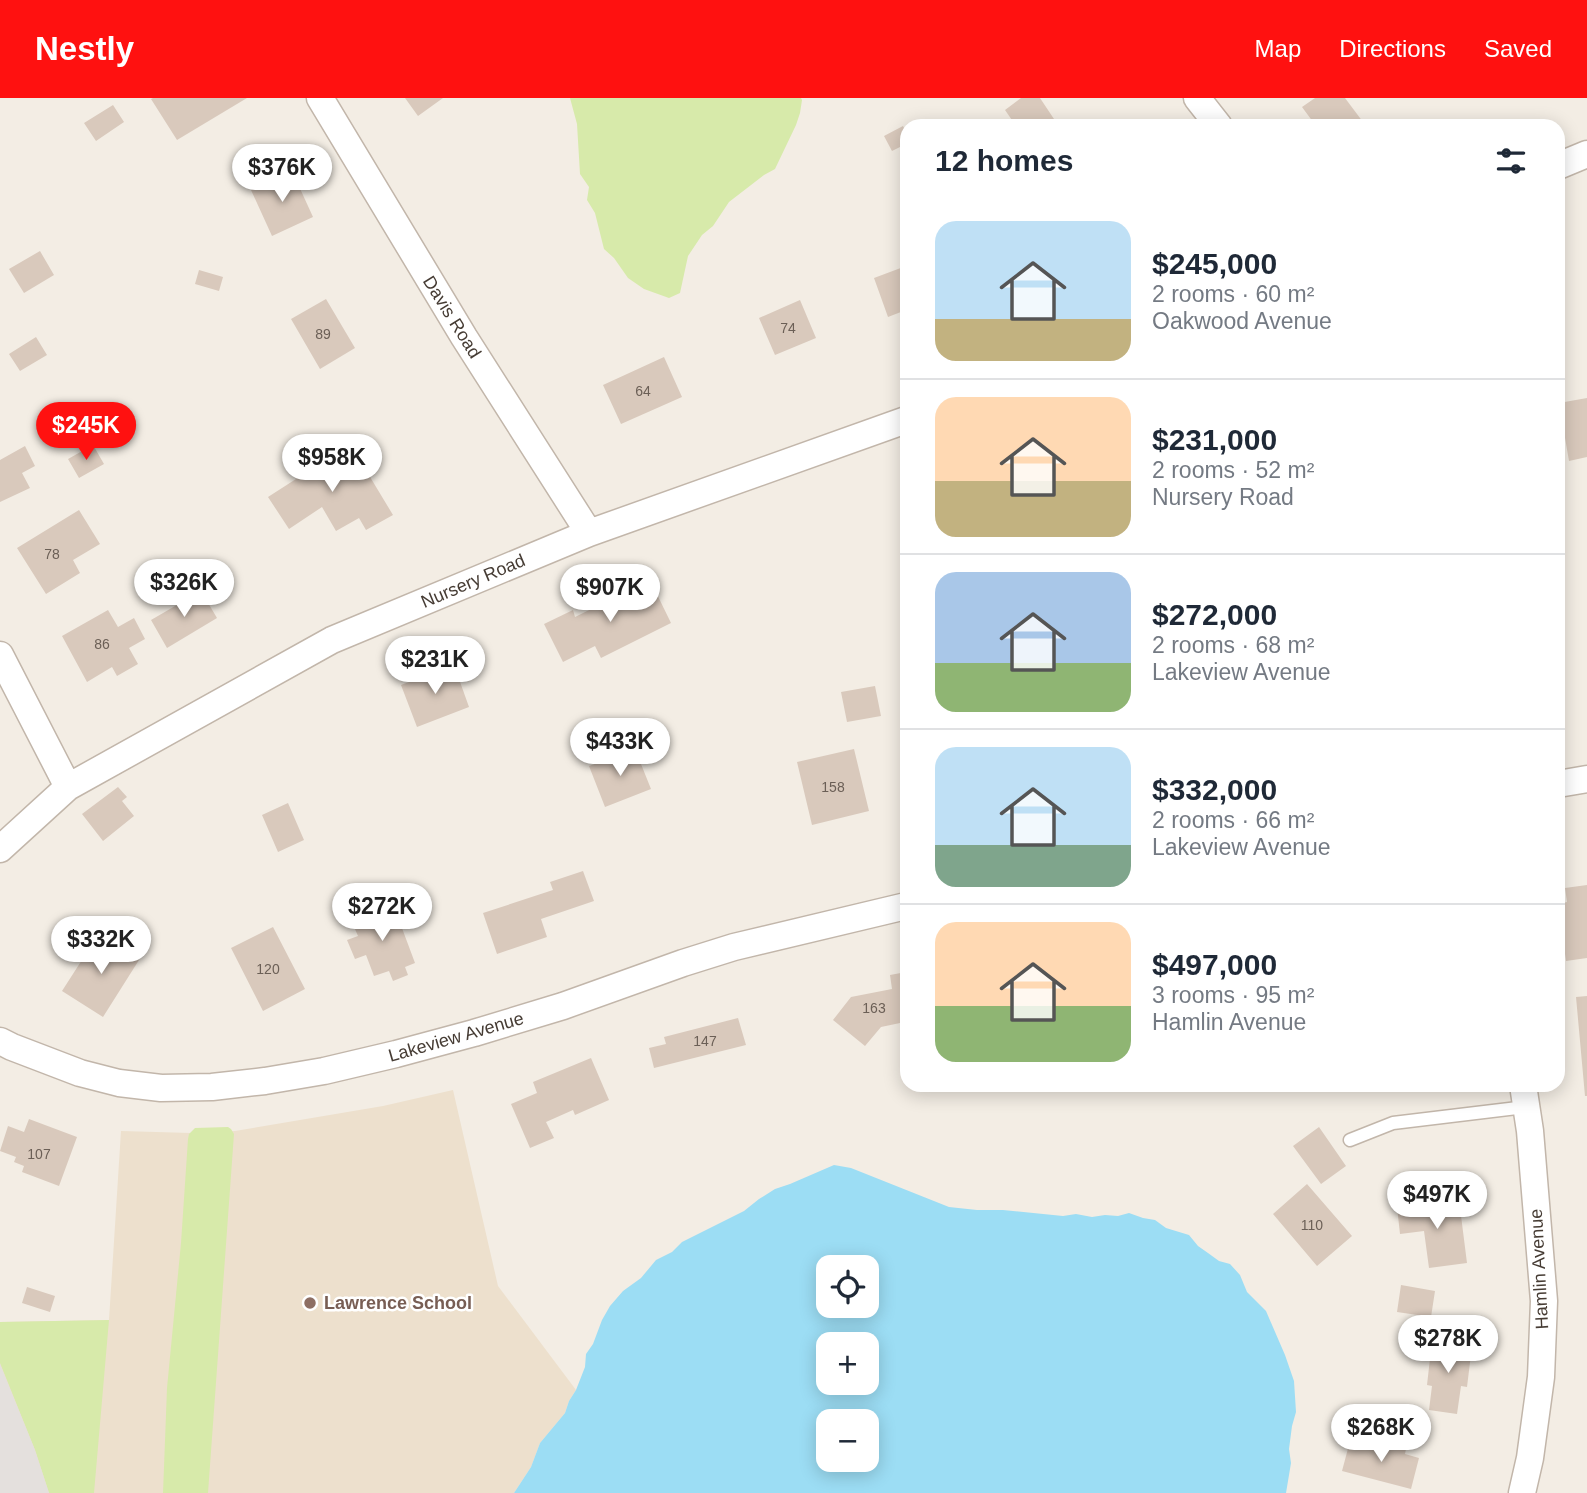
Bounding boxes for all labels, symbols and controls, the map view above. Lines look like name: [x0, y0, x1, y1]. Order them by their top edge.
text: Nestly: [35, 30, 134, 67]
text: Map: [1255, 35, 1301, 62]
text: Directions: [1339, 35, 1446, 62]
text: Saved: [1484, 35, 1552, 62]
icon: filters: [1492, 142, 1530, 180]
pin: $376K: [233, 144, 331, 204]
text: 12 homes: [935, 144, 1073, 177]
text: $376K: [248, 154, 316, 180]
text: $245,000: [1152, 247, 1277, 280]
icon: home: [991, 249, 1075, 333]
street label: Davis Road: [419, 272, 485, 362]
text: 2 rooms · 60 m²: [1152, 281, 1314, 307]
text: Oakwood Avenue: [1152, 308, 1332, 334]
house number: 74: [780, 320, 796, 336]
house number: 89: [315, 326, 331, 342]
house number: 64: [635, 383, 651, 399]
pin: $245K: [37, 402, 135, 462]
text: $245K: [52, 412, 120, 438]
text: $231,000: [1152, 423, 1277, 456]
icon: home: [991, 425, 1075, 509]
pin: $958K: [283, 434, 381, 494]
text: $958K: [298, 444, 366, 470]
text: 2 rooms · 52 m²: [1152, 457, 1314, 483]
text: Nursery Road: [1152, 484, 1294, 510]
house number: 78: [44, 546, 60, 562]
street label: Nursery Road: [418, 550, 528, 612]
pin: $326K: [135, 560, 233, 619]
pin: $907K: [561, 564, 659, 624]
text: $326K: [150, 569, 218, 595]
text: $907K: [576, 574, 644, 600]
text: $272,000: [1152, 598, 1277, 631]
icon: home: [991, 600, 1075, 684]
text: 2 rooms · 68 m²: [1152, 632, 1314, 658]
house number: 86: [94, 636, 110, 652]
pin: $231K: [386, 636, 484, 696]
text: $231K: [401, 646, 469, 672]
text: Lakeview Avenue: [1152, 659, 1331, 685]
pin: $433K: [571, 718, 669, 778]
text: $433K: [586, 728, 654, 754]
text: $332,000: [1152, 773, 1277, 806]
icon: home: [991, 775, 1075, 859]
house number: 158: [821, 779, 845, 795]
text: 2 rooms · 66 m²: [1152, 807, 1314, 833]
text: Lakeview Avenue: [1152, 834, 1331, 860]
pin: $272K: [333, 884, 431, 943]
text: $272K: [348, 893, 416, 919]
pin: $332K: [52, 916, 150, 976]
text: $332K: [67, 926, 135, 952]
text: $497,000: [1152, 948, 1277, 981]
icon: home: [991, 950, 1075, 1034]
house number: 120: [256, 961, 280, 977]
text: 3 rooms · 95 m²: [1152, 982, 1314, 1008]
house number: 163: [862, 1000, 886, 1016]
street label: Lakeview Avenue: [386, 1008, 526, 1066]
text: Hamlin Avenue: [1152, 1009, 1306, 1035]
house number: 147: [693, 1033, 717, 1049]
house number: 107: [27, 1146, 51, 1162]
pin: $497K: [1388, 1172, 1486, 1231]
text: $497K: [1403, 1181, 1471, 1207]
street label: Hamlin Avenue: [1526, 1208, 1552, 1330]
house number: 110: [1301, 1217, 1323, 1233]
map controls: [816, 1255, 879, 1472]
button: locate: [816, 1255, 879, 1318]
place label: Lawrence School: [324, 1293, 472, 1313]
marker: Lawrence School: [302, 1295, 318, 1311]
pin: $278K: [1399, 1316, 1497, 1375]
text: $278K: [1414, 1325, 1482, 1351]
button: +: [816, 1332, 879, 1395]
pin: $268K: [1332, 1404, 1430, 1464]
button: −: [816, 1409, 879, 1472]
text: $268K: [1347, 1414, 1415, 1440]

